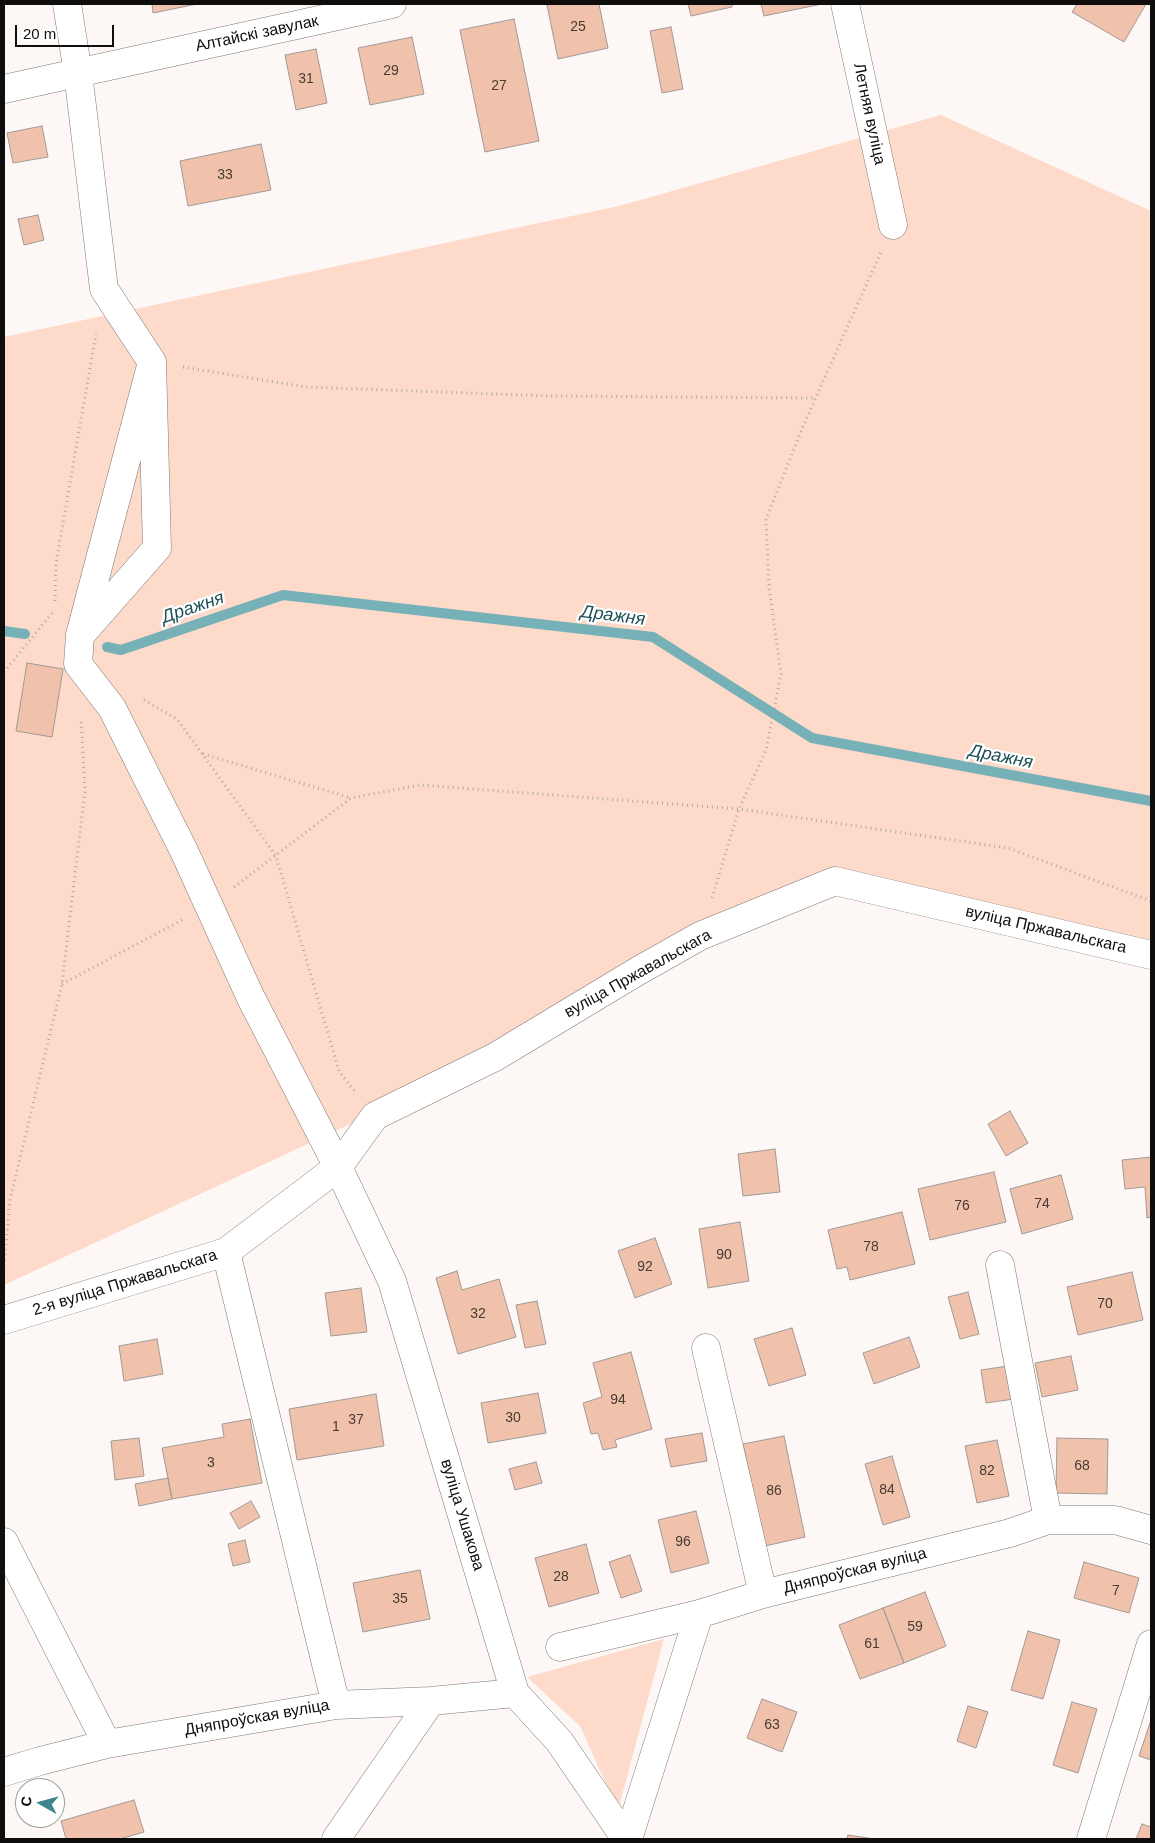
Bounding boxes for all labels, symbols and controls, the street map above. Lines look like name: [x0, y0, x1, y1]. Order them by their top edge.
street label: Алтайскі завулак: [194, 12, 320, 56]
scale bar: [18, 15, 116, 47]
house number: 25: [570, 19, 586, 35]
text: 20 m: [23, 25, 56, 42]
street label: Летняя вуліца: [849, 61, 889, 167]
house number: 29: [383, 63, 399, 79]
house number: 31: [298, 71, 314, 87]
house number: 27: [491, 78, 507, 94]
house number: 33: [217, 167, 233, 183]
water label: Дражня: [159, 587, 227, 629]
water label: Дражня: [580, 601, 646, 631]
water label: Дражня: [967, 740, 1035, 774]
street label: вуліца Пржавальскага: [964, 902, 1128, 958]
street label: вуліца Пржавальскага: [561, 926, 715, 1022]
house number: 74: [1034, 1196, 1050, 1212]
house number: 76: [954, 1198, 970, 1214]
house number: 78: [863, 1239, 879, 1255]
street label: 2-я вуліца Пржавальскага: [30, 1246, 220, 1320]
house number: 90: [716, 1247, 732, 1263]
house number: 92: [637, 1259, 653, 1275]
house number: 70: [1097, 1296, 1113, 1312]
house number: 32: [470, 1306, 486, 1322]
house number: 94: [610, 1392, 626, 1408]
house number: 30: [505, 1410, 521, 1426]
house number: 37: [348, 1412, 364, 1428]
house number: 1: [332, 1419, 340, 1435]
house number: 3: [207, 1455, 215, 1471]
street label: вуліца Ушакова: [436, 1457, 488, 1573]
house number: 68: [1074, 1458, 1090, 1474]
house number: 82: [979, 1463, 995, 1479]
house number: 84: [879, 1482, 895, 1498]
house number: 86: [766, 1483, 782, 1499]
house number: 96: [675, 1534, 691, 1550]
street label: Дняпроўская вуліца: [781, 1544, 929, 1598]
house number: 28: [553, 1569, 569, 1585]
house number: 7: [1112, 1583, 1120, 1599]
house number: 35: [392, 1591, 408, 1607]
house number: 59: [907, 1619, 923, 1635]
house number: 61: [864, 1636, 880, 1652]
street label: Дняпроўская вуліца: [183, 1696, 331, 1740]
house number: 63: [764, 1717, 780, 1733]
north arrow: [15, 1778, 65, 1828]
text: С: [18, 1795, 35, 1807]

